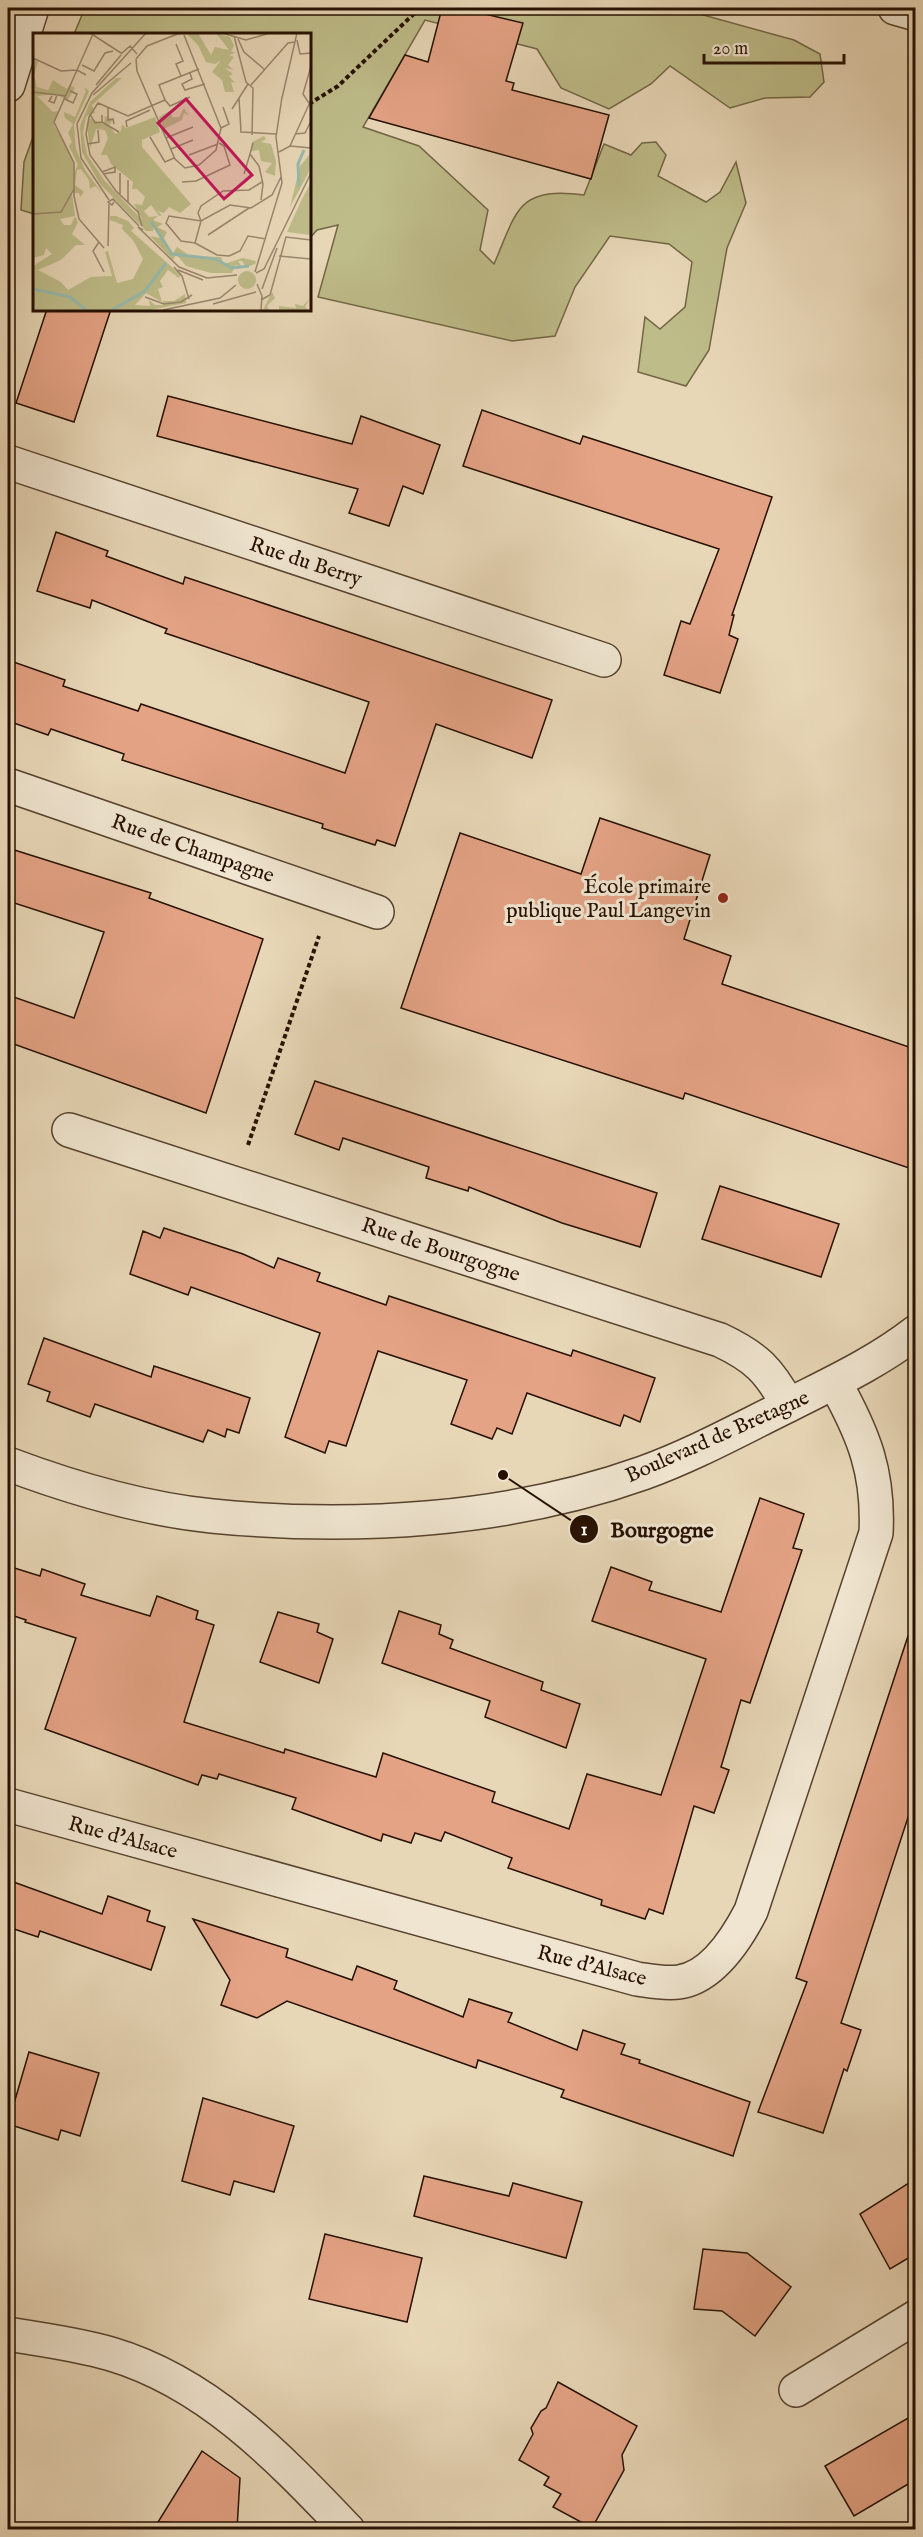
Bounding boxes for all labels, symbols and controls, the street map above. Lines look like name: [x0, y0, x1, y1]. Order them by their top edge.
scale bar: [704, 27, 844, 65]
inset map: [33, 33, 310, 310]
text: 20 m: [713, 38, 748, 61]
street label: Rue du Berry: [246, 532, 366, 594]
street label: Rue de Champagne: [107, 809, 278, 890]
place label: École primaire publique Paul Langevin: [506, 873, 711, 925]
marker: École primaire publique Paul Langevin: [716, 891, 730, 905]
street label: Rue de Bourgogne: [358, 1212, 524, 1289]
street label: Boulevard de Bretagne: [622, 1385, 814, 1490]
callout: Bourgogne: [569, 1509, 726, 1549]
text: Bourgogne: [610, 1517, 714, 1545]
text: 1: [581, 1519, 588, 1542]
street label: Rue d'Alsace: [65, 1811, 181, 1866]
street label: Rue d'Alsace: [534, 1940, 650, 1993]

